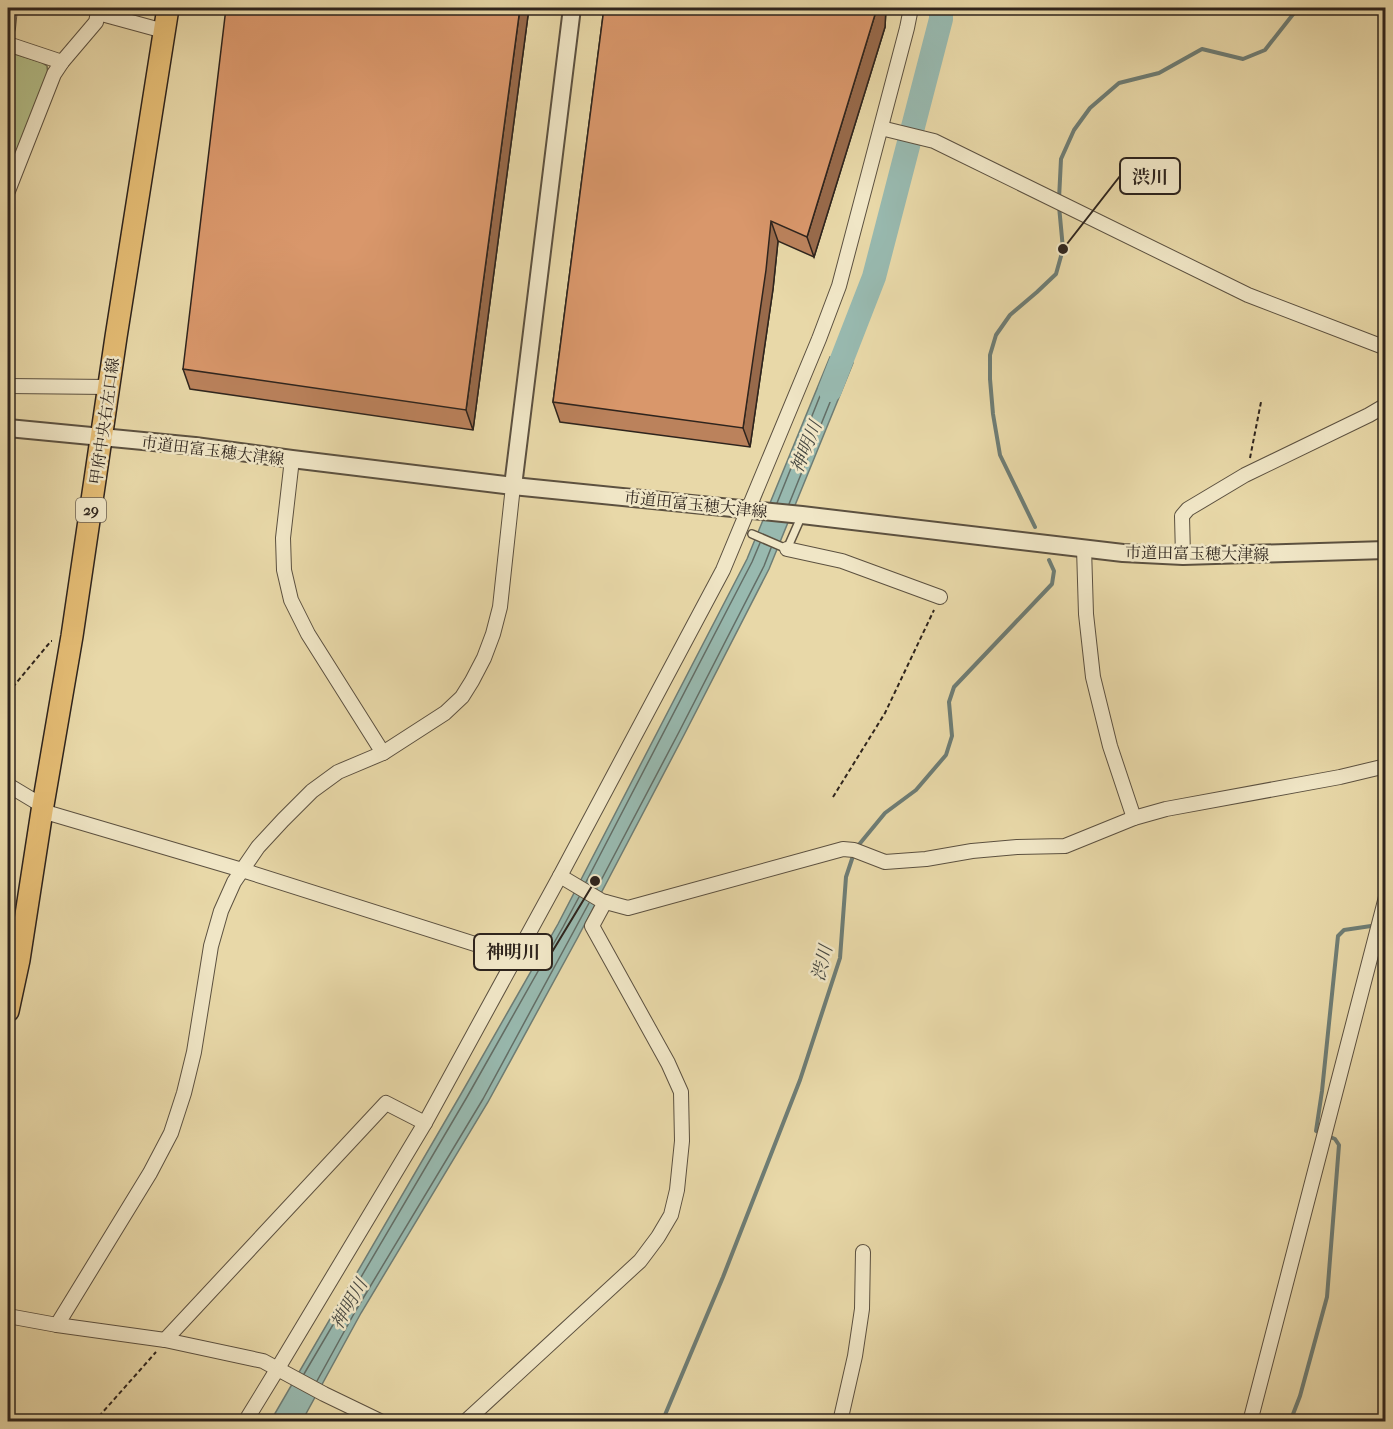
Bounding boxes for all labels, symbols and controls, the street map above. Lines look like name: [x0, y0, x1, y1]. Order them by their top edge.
callout: 渋川: [1120, 158, 1180, 194]
text: 渋川: [1132, 167, 1168, 188]
street label: 甲府中央右左口線: [86, 356, 123, 486]
water label: 神明川: [787, 416, 827, 476]
street label: 市道田富玉穂大津線: [140, 432, 286, 469]
street label: 市道田富玉穂大津線: [623, 488, 769, 521]
road number: 29: [76, 498, 106, 522]
street label: 市道田富玉穂大津線: [1125, 543, 1269, 564]
callout: 神明川: [474, 934, 552, 970]
water label: 渋川: [808, 941, 838, 983]
text: 神明川: [486, 942, 540, 963]
water label: 神明川: [327, 1274, 373, 1333]

